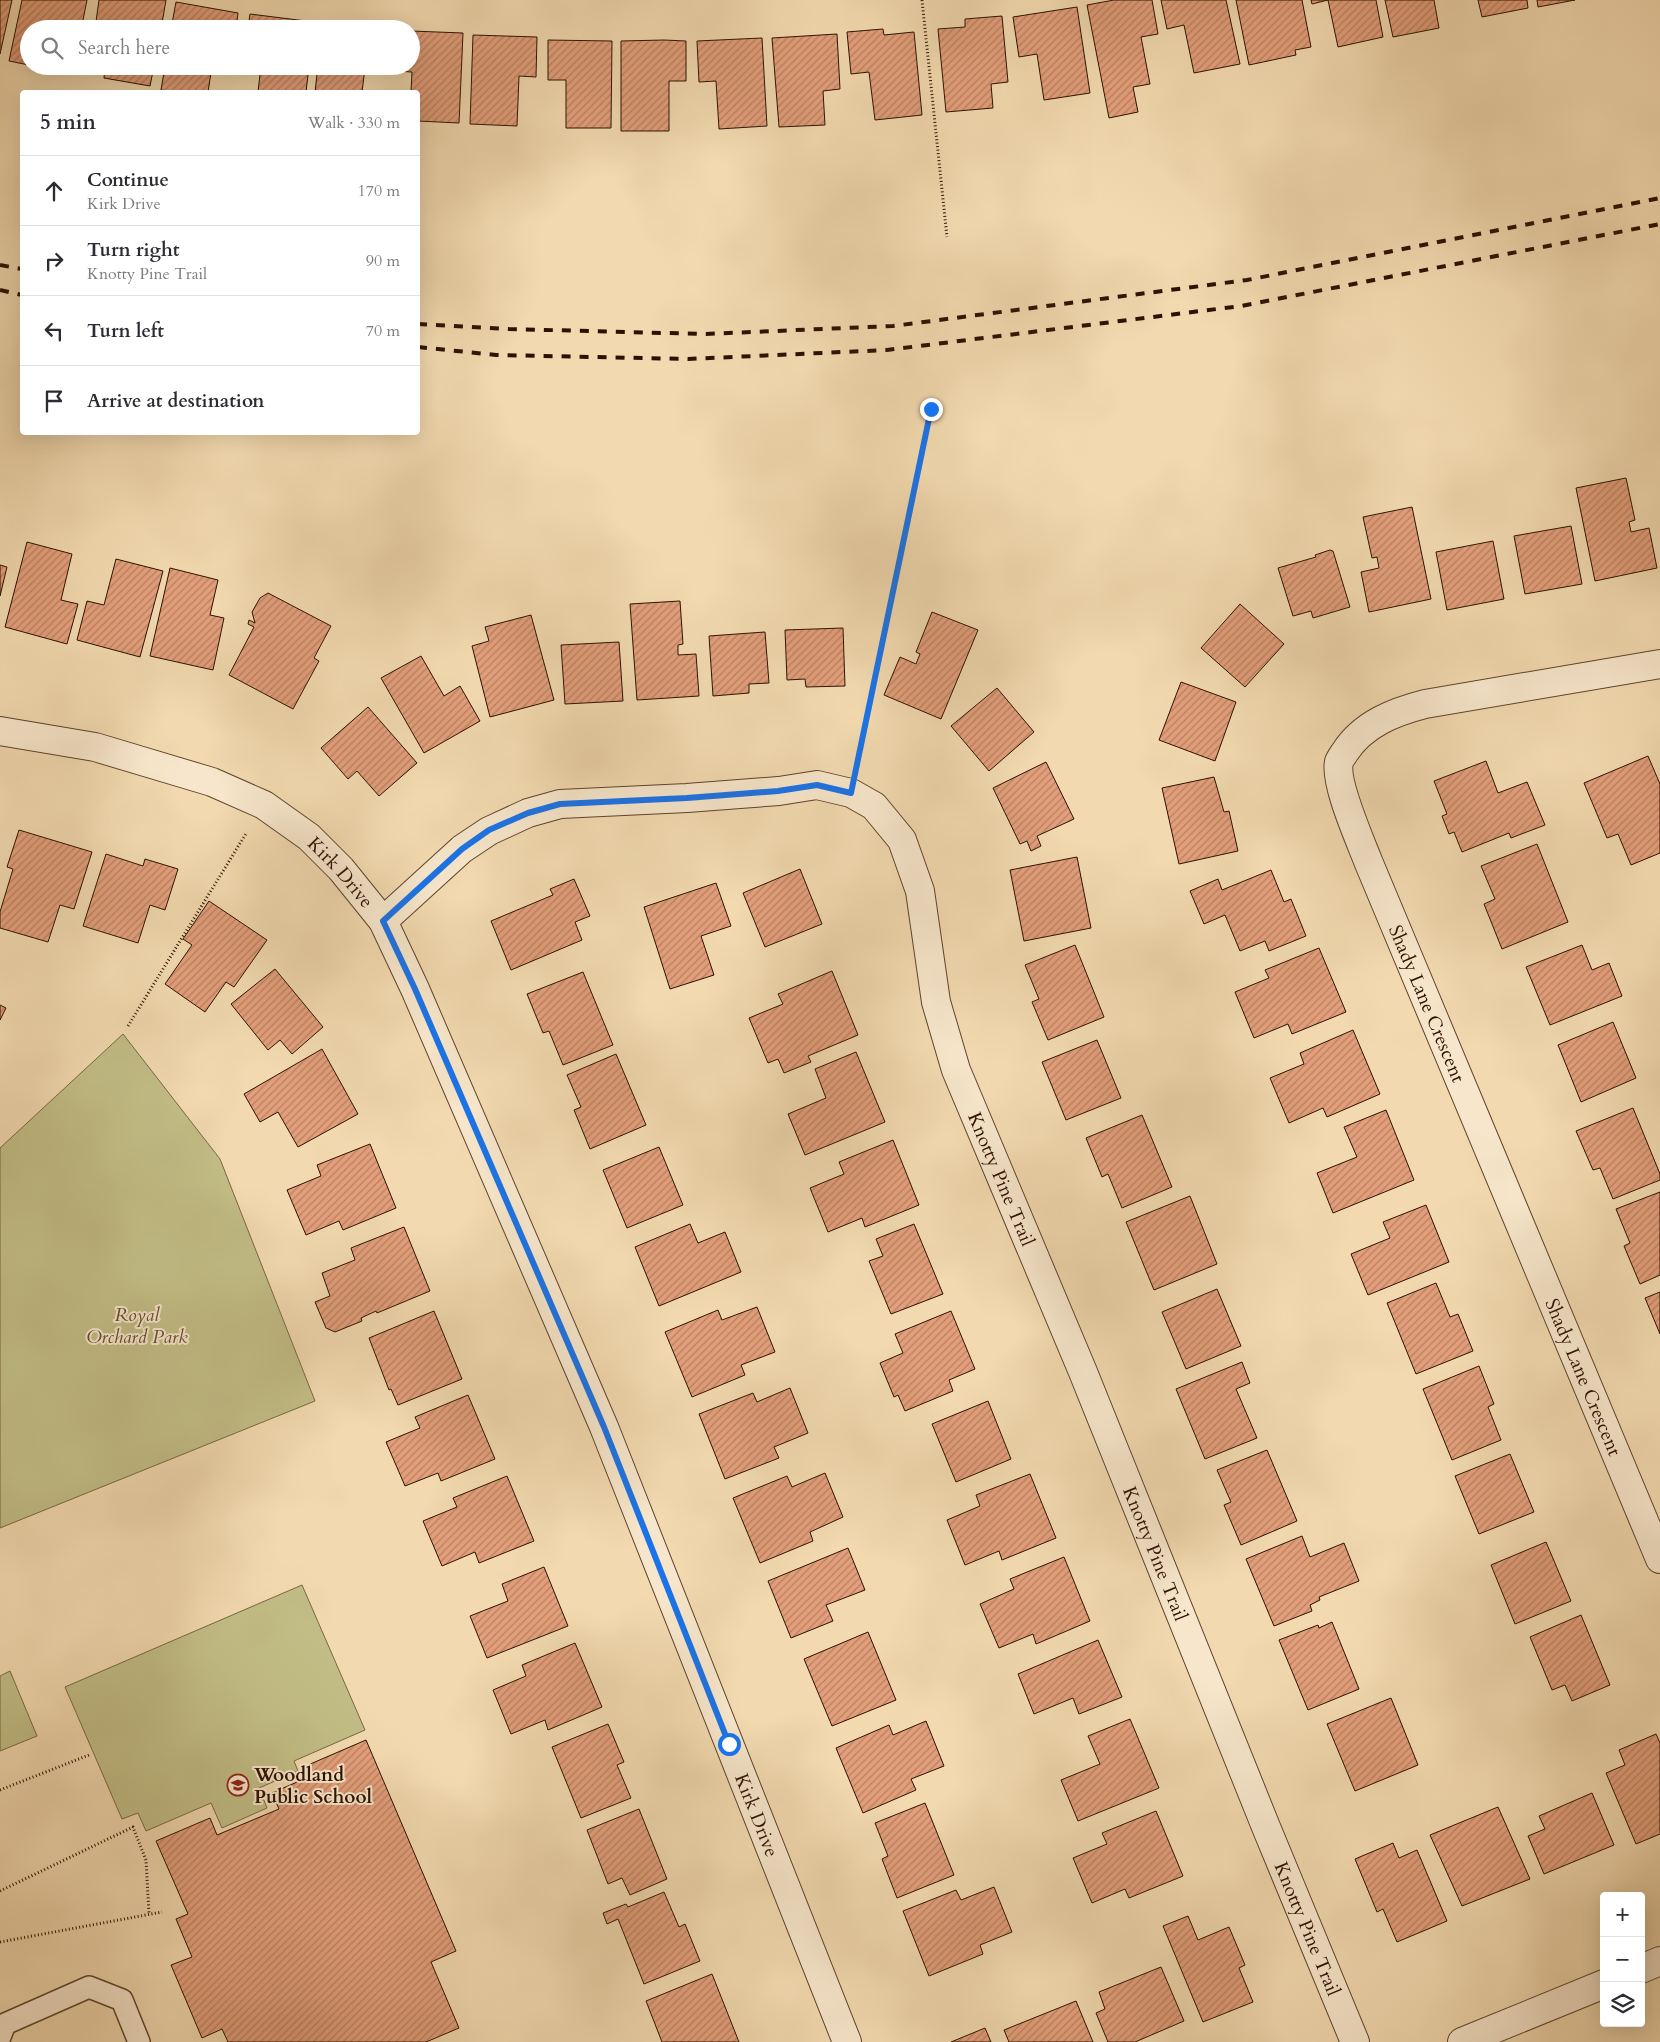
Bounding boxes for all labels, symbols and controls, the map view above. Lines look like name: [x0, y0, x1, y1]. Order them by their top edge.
search box: [20, 20, 420, 75]
icon: search: [38, 34, 66, 62]
text: Search here: [78, 35, 170, 61]
text: 5 min: [40, 108, 96, 137]
text: Walk · 330 m: [308, 112, 400, 134]
text: Continue: [87, 167, 169, 193]
icon: ahead: [40, 177, 68, 205]
text: 170 m: [358, 180, 400, 202]
text: Kirk Drive: [87, 193, 161, 215]
text: Turn right: [87, 237, 179, 263]
icon: right: [40, 247, 68, 275]
text: 90 m: [366, 250, 400, 272]
text: Knotty Pine Trail: [87, 263, 207, 285]
icon: left: [40, 317, 68, 345]
text: Turn left: [87, 318, 164, 344]
text: 70 m: [366, 320, 400, 342]
icon: arrive: [40, 387, 68, 415]
text: Arrive at destination: [87, 388, 264, 414]
route end: [920, 398, 943, 421]
street label: Kirk Drive: [302, 831, 379, 914]
street label: Shady Lane Crescent: [1382, 921, 1471, 1086]
street label: Knotty Pine Trail: [961, 1108, 1041, 1250]
street label: Shady Lane Crescent: [1538, 1295, 1627, 1460]
park label: Royal Orchard Park: [86, 1302, 188, 1350]
street label: Knotty Pine Trail: [1116, 1483, 1194, 1625]
route start: [718, 1733, 741, 1756]
place label: Woodland Public School: [253, 1762, 373, 1810]
street label: Kirk Drive: [728, 1770, 785, 1861]
school or university icon: Woodland Public School: [226, 1773, 250, 1797]
street label: Knotty Pine Trail: [1268, 1858, 1347, 2000]
map controls: [1600, 1892, 1645, 2027]
button: +: [1600, 1892, 1645, 1937]
button: −: [1600, 1937, 1645, 1982]
button: layers: [1600, 1982, 1645, 2027]

